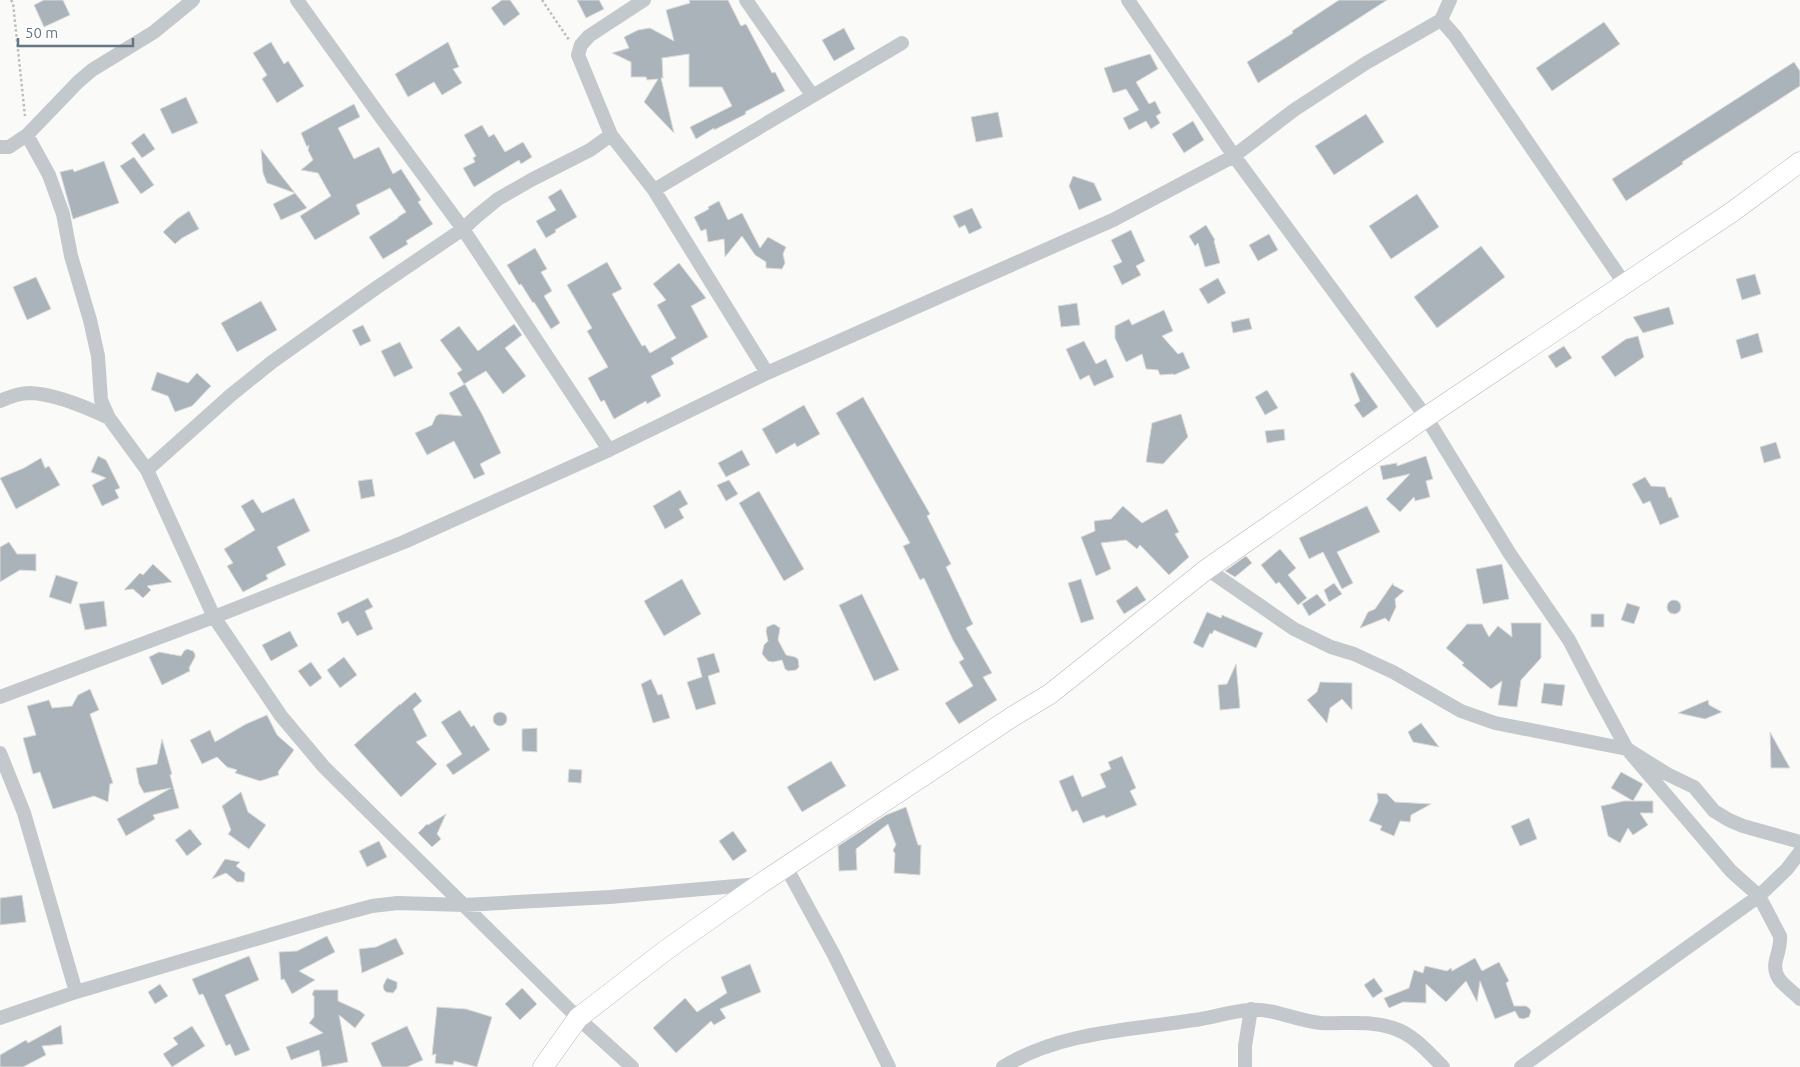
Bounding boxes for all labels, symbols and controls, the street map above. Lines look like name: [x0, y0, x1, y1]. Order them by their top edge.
scale bar: [18, 15, 132, 47]
text: 50 m: [25, 24, 58, 41]

